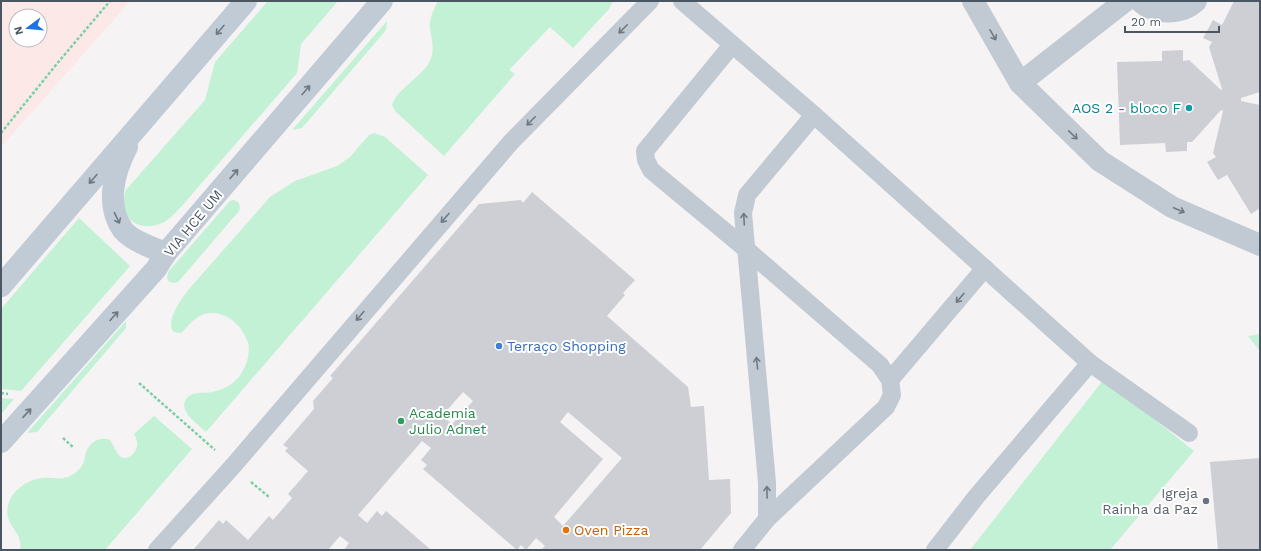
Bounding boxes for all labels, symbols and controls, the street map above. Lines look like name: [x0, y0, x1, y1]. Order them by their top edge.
north arrow: [8, 8, 48, 48]
scale bar: [1125, 8, 1219, 34]
text: 20 m: [1131, 15, 1161, 29]
one-way arrow: [618, 24, 628, 34]
text: N: [11, 25, 26, 36]
one-way arrow: [216, 25, 225, 36]
one-way arrow: [989, 29, 997, 41]
one-way arrow: [301, 85, 310, 95]
place label: AOS 2 - bloco F: [1072, 100, 1181, 116]
marker: AOS 2 - bloco F: [1184, 103, 1194, 113]
one-way arrow: [526, 116, 536, 126]
one-way arrow: [1068, 130, 1078, 140]
one-way arrow: [229, 169, 238, 179]
one-way arrow: [88, 174, 97, 184]
street label: VIA HCE UM: [160, 186, 226, 260]
one-way arrow: [1172, 207, 1184, 214]
one-way arrow: [114, 211, 121, 223]
one-way arrow: [440, 213, 449, 223]
one-way arrow: [740, 213, 747, 226]
one-way arrow: [955, 293, 964, 303]
one-way arrow: [109, 311, 119, 321]
one-way arrow: [355, 311, 364, 322]
place label: Terraço Shopping: [507, 338, 626, 354]
marker: Terraço Shopping: [494, 341, 504, 351]
one-way arrow: [753, 357, 761, 370]
place label: Academia Julio Adnet: [409, 405, 486, 437]
one-way arrow: [23, 408, 32, 418]
marker: Academia Julio Adnet: [396, 416, 406, 426]
place label: Igreja Rainha da Paz: [1102, 485, 1198, 517]
one-way arrow: [763, 486, 771, 499]
marker: Igreja Rainha da Paz: [1201, 496, 1211, 506]
place label: Oven Pizza: [574, 522, 648, 538]
marker: Oven Pizza: [561, 525, 571, 535]

